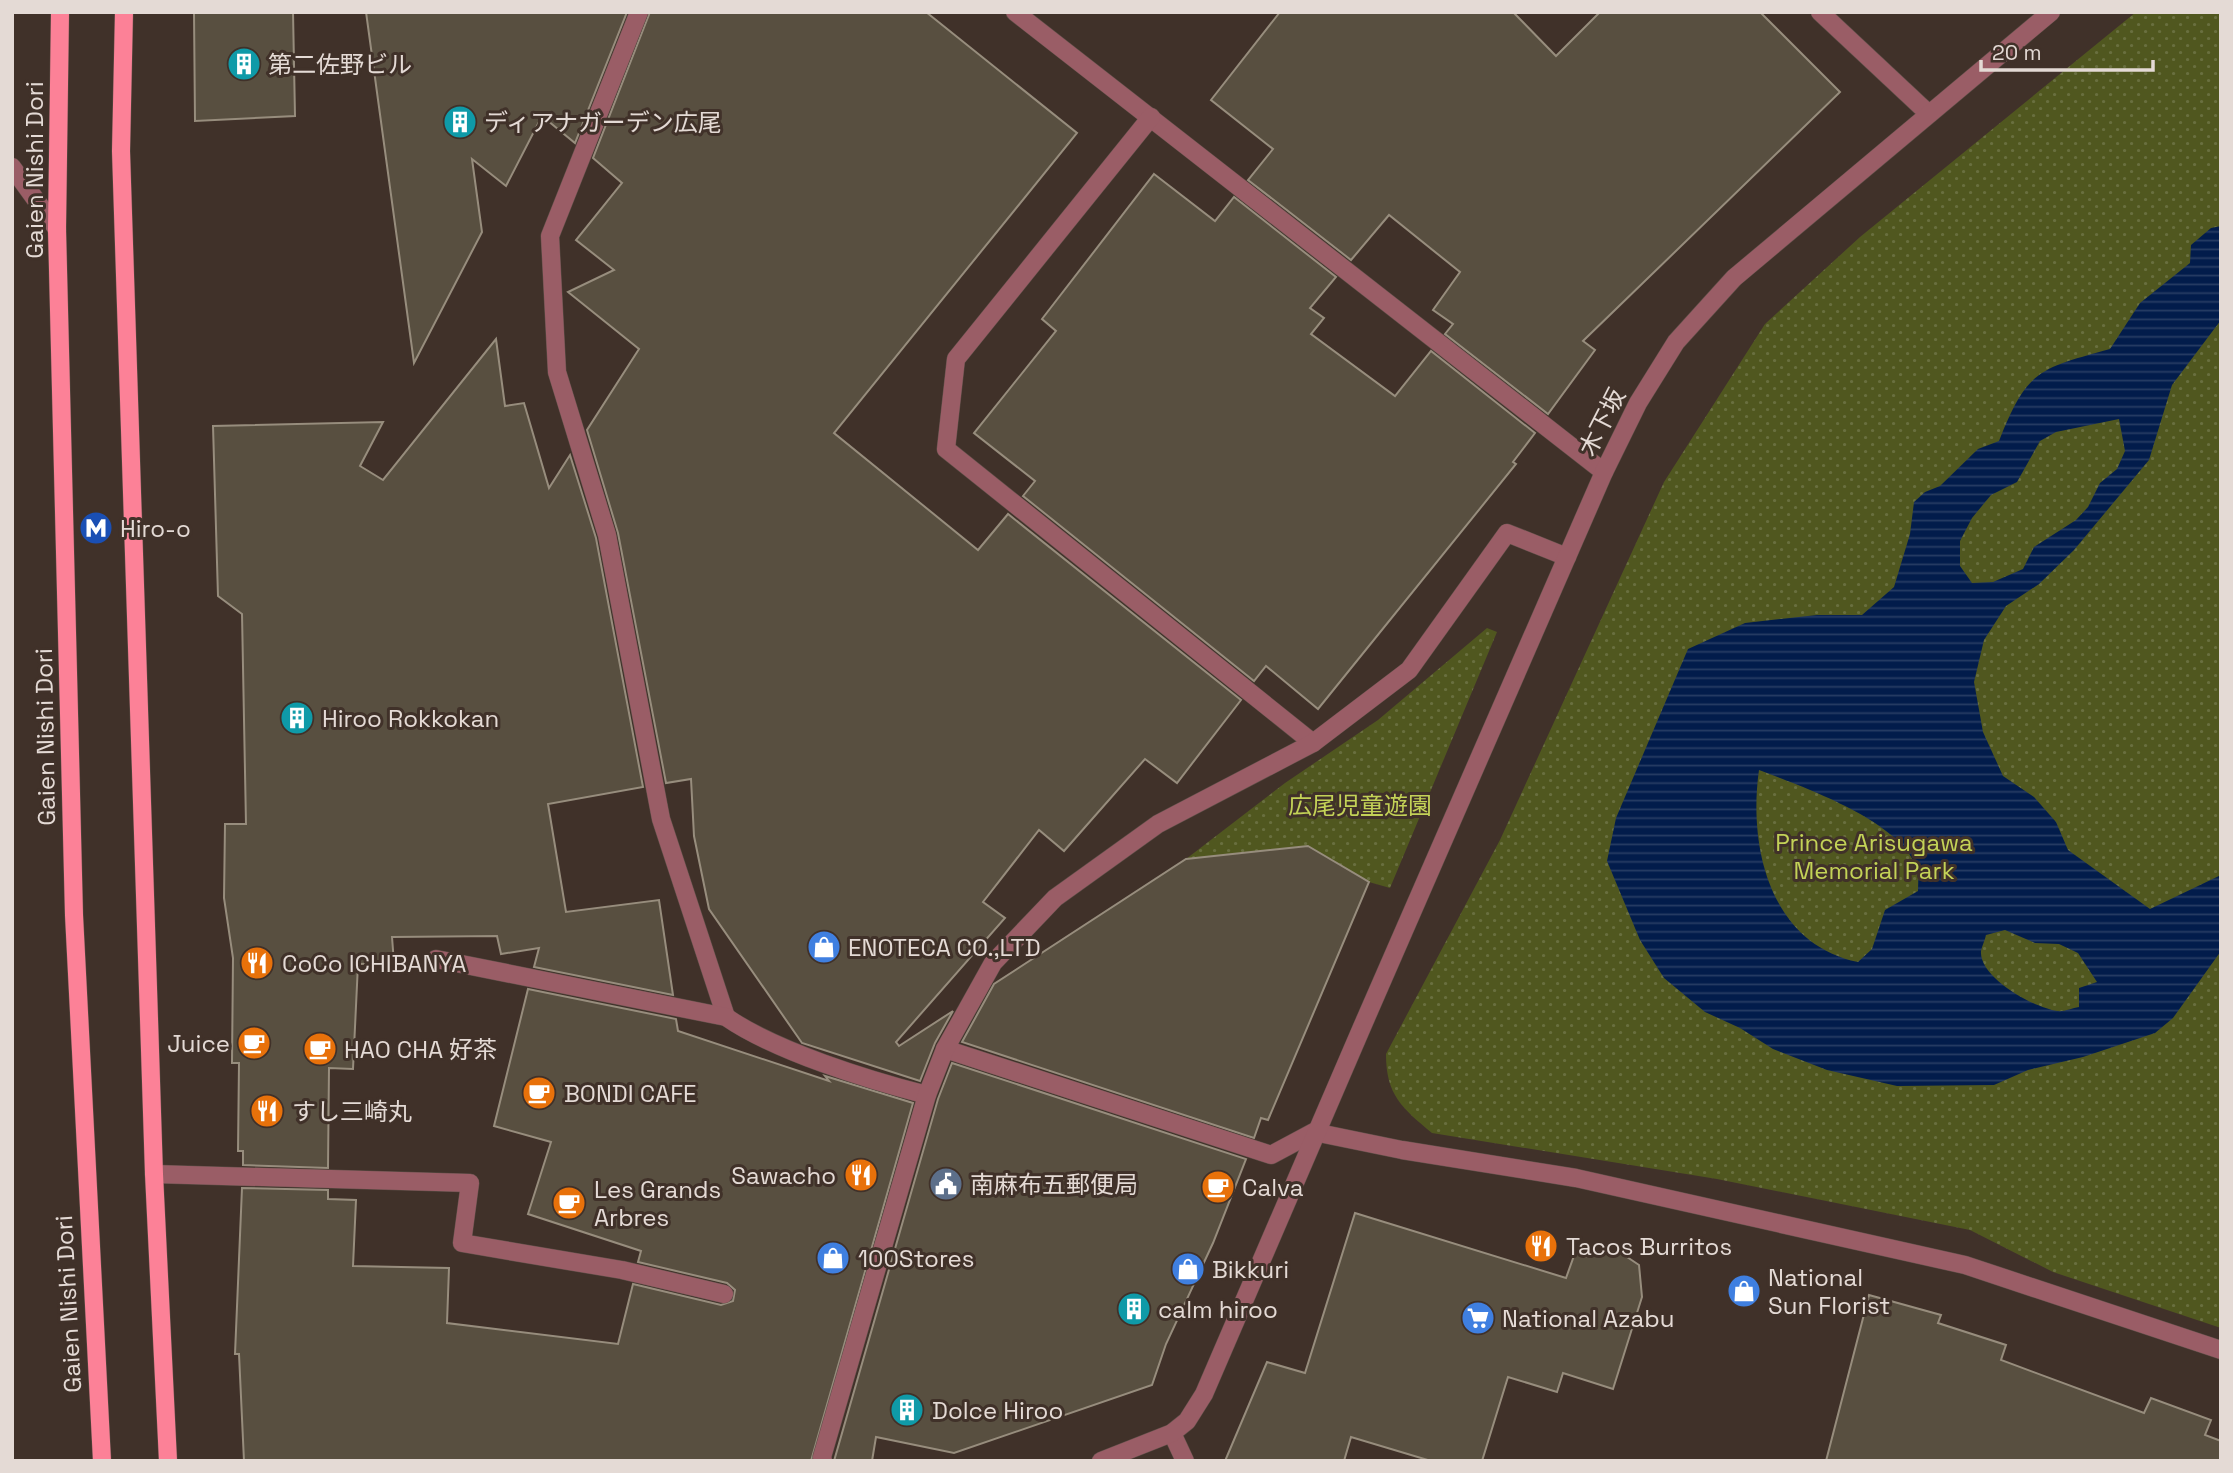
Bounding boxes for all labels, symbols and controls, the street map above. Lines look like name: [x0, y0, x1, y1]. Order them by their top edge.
scale bar: [1981, 28, 2152, 72]
text: 20 m: [1992, 39, 2042, 66]
building icon: 第二佐野ビル: [225, 45, 263, 83]
place label: 第二佐野ビル: [268, 49, 412, 80]
street label: Gaien Nishi Dori: [19, 81, 50, 259]
building icon: ディアナガーデン広尾: [441, 103, 479, 141]
place label: ディアナガーデン広尾: [484, 107, 722, 138]
street label: 木下坂: [1572, 383, 1632, 461]
metro station icon: Hiro-o: [77, 509, 115, 547]
place label: Hiro-o: [120, 513, 191, 544]
street label: Gaien Nishi Dori: [28, 648, 62, 826]
building icon: Hiroo Rokkokan: [278, 699, 316, 737]
place label: Hiroo Rokkokan: [322, 703, 499, 734]
park label: 広尾児童遊園: [1288, 790, 1432, 821]
park label: Prince Arisugawa Memorial Park: [1775, 827, 1973, 886]
shop icon: ENOTECA CO.,LTD: [805, 928, 843, 966]
place label: ENOTECA CO.,LTD: [848, 932, 1041, 963]
restaurant icon: CoCo ICHIBANYA: [238, 944, 276, 982]
place label: CoCo ICHIBANYA: [282, 948, 466, 979]
cafe icon: Juice: [235, 1024, 273, 1062]
place label: Juice: [167, 1028, 230, 1059]
cafe icon: HAO CHA 好茶: [301, 1030, 339, 1068]
place label: HAO CHA 好茶: [344, 1034, 497, 1065]
cafe icon: BONDI CAFE: [520, 1074, 558, 1112]
place label: BONDI CAFE: [564, 1078, 697, 1109]
restaurant icon: すし三崎丸: [248, 1092, 286, 1130]
place label: すし三崎丸: [292, 1096, 412, 1127]
restaurant icon: Sawacho: [842, 1156, 880, 1194]
place label: Sawacho: [731, 1160, 836, 1191]
public building icon: 南麻布五郵便局: [927, 1165, 965, 1203]
cafe icon: Calva: [1199, 1168, 1237, 1206]
place label: 南麻布五郵便局: [970, 1169, 1138, 1200]
place label: Calva: [1242, 1172, 1304, 1203]
place label: Les Grands Arbres: [594, 1174, 721, 1233]
cafe icon: Les Grands Arbres: [550, 1184, 588, 1222]
street label: Gaien Nishi Dori: [48, 1215, 88, 1393]
restaurant icon: Tacos Burritos: [1522, 1227, 1560, 1265]
place label: Tacos Burritos: [1566, 1231, 1732, 1262]
shop icon: 100Stores: [814, 1239, 852, 1277]
place label: 100Stores: [858, 1243, 974, 1274]
shop icon: Bikkuri: [1169, 1250, 1207, 1288]
place label: Bikkuri: [1212, 1254, 1289, 1285]
place label: National Sun Florist: [1768, 1262, 1890, 1321]
shop icon: National Sun Florist: [1725, 1272, 1763, 1310]
building icon: calm hiroo: [1115, 1290, 1153, 1328]
place label: calm hiroo: [1158, 1294, 1278, 1325]
supermarket icon: National Azabu: [1459, 1299, 1497, 1337]
place label: National Azabu: [1502, 1303, 1674, 1334]
building icon: Dolce Hiroo: [888, 1391, 926, 1429]
place label: Dolce Hiroo: [932, 1395, 1063, 1426]

